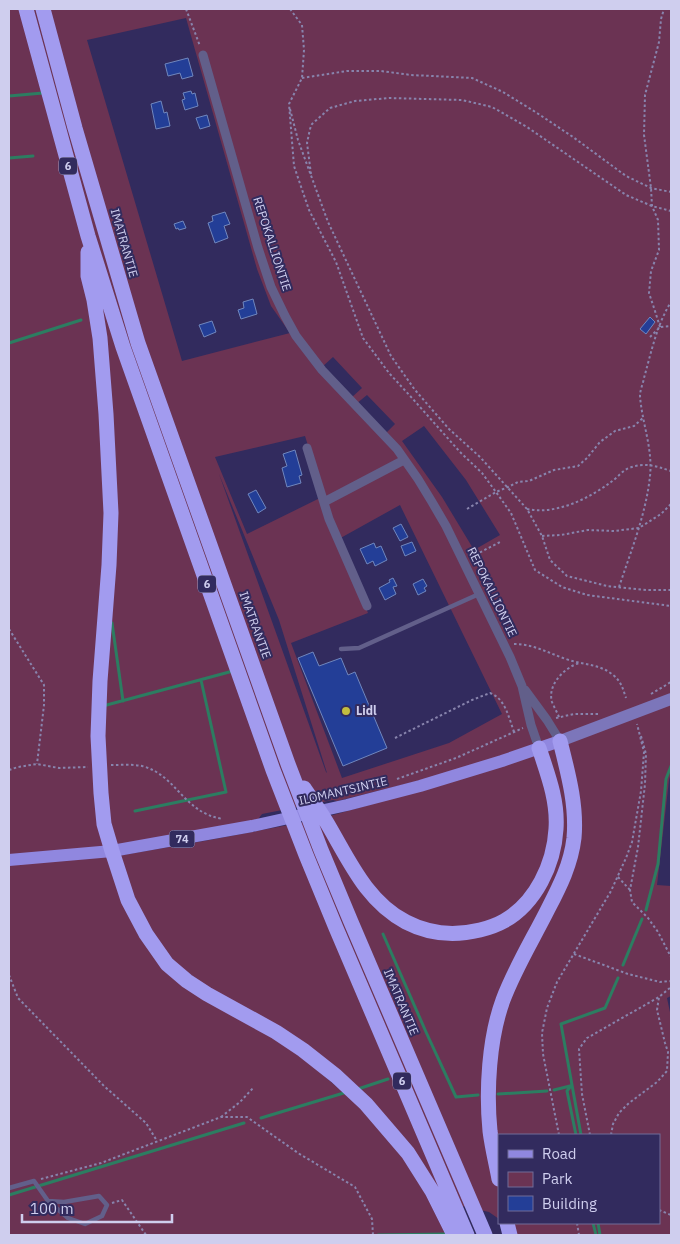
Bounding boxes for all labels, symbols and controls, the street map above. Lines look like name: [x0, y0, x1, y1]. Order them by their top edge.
road number: 6: [59, 158, 77, 175]
street label: REPOKALLIONTIE: [250, 195, 295, 293]
street label: IMATRANTIE: [108, 207, 141, 279]
street label: REPOKALLIONTIE: [464, 544, 521, 639]
road number: 6: [198, 576, 216, 592]
street label: IMATRANTIE: [236, 589, 275, 661]
place label: Lidl: [356, 703, 377, 718]
marker: Lidl: [340, 705, 352, 717]
street label: ILOMANTSINTIE: [297, 773, 389, 808]
road number: 74: [170, 831, 194, 848]
street label: IMATRANTIE: [381, 966, 422, 1037]
road number: 6: [393, 1072, 411, 1090]
legend: [498, 1134, 660, 1224]
text: Road: [542, 1144, 577, 1163]
text: Park: [542, 1169, 572, 1188]
scale bar: [22, 1192, 172, 1224]
text: Building: [542, 1194, 597, 1213]
text: 100 m: [30, 1199, 74, 1218]

